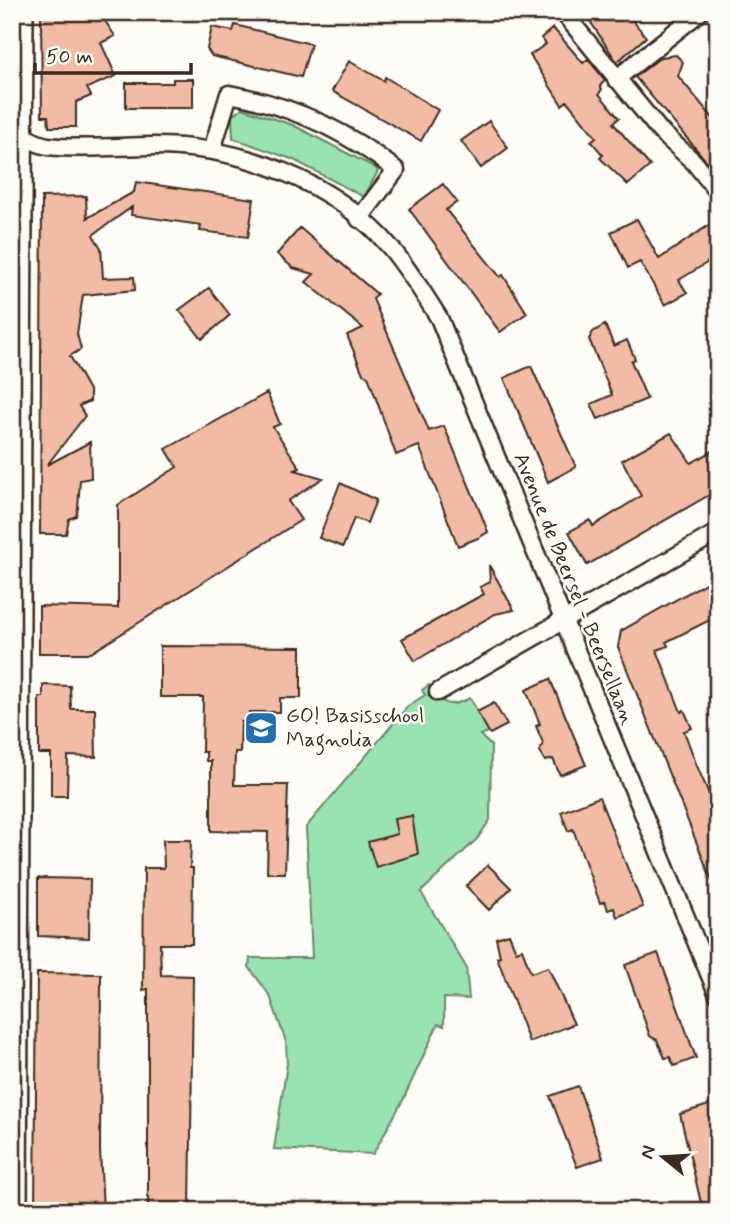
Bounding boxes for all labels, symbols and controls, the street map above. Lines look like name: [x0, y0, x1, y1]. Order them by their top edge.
scale bar: [35, 32, 191, 76]
text: 50 m: [46, 43, 93, 71]
street label: Avenue de Beersel - Beersellaan: [506, 449, 642, 730]
place label: GO! Basisschool Magnolia: [286, 702, 424, 756]
school or university icon: GO! Basisschool Magnolia: [242, 709, 280, 747]
north arrow: [628, 1122, 698, 1192]
text: N: [634, 1142, 662, 1162]

